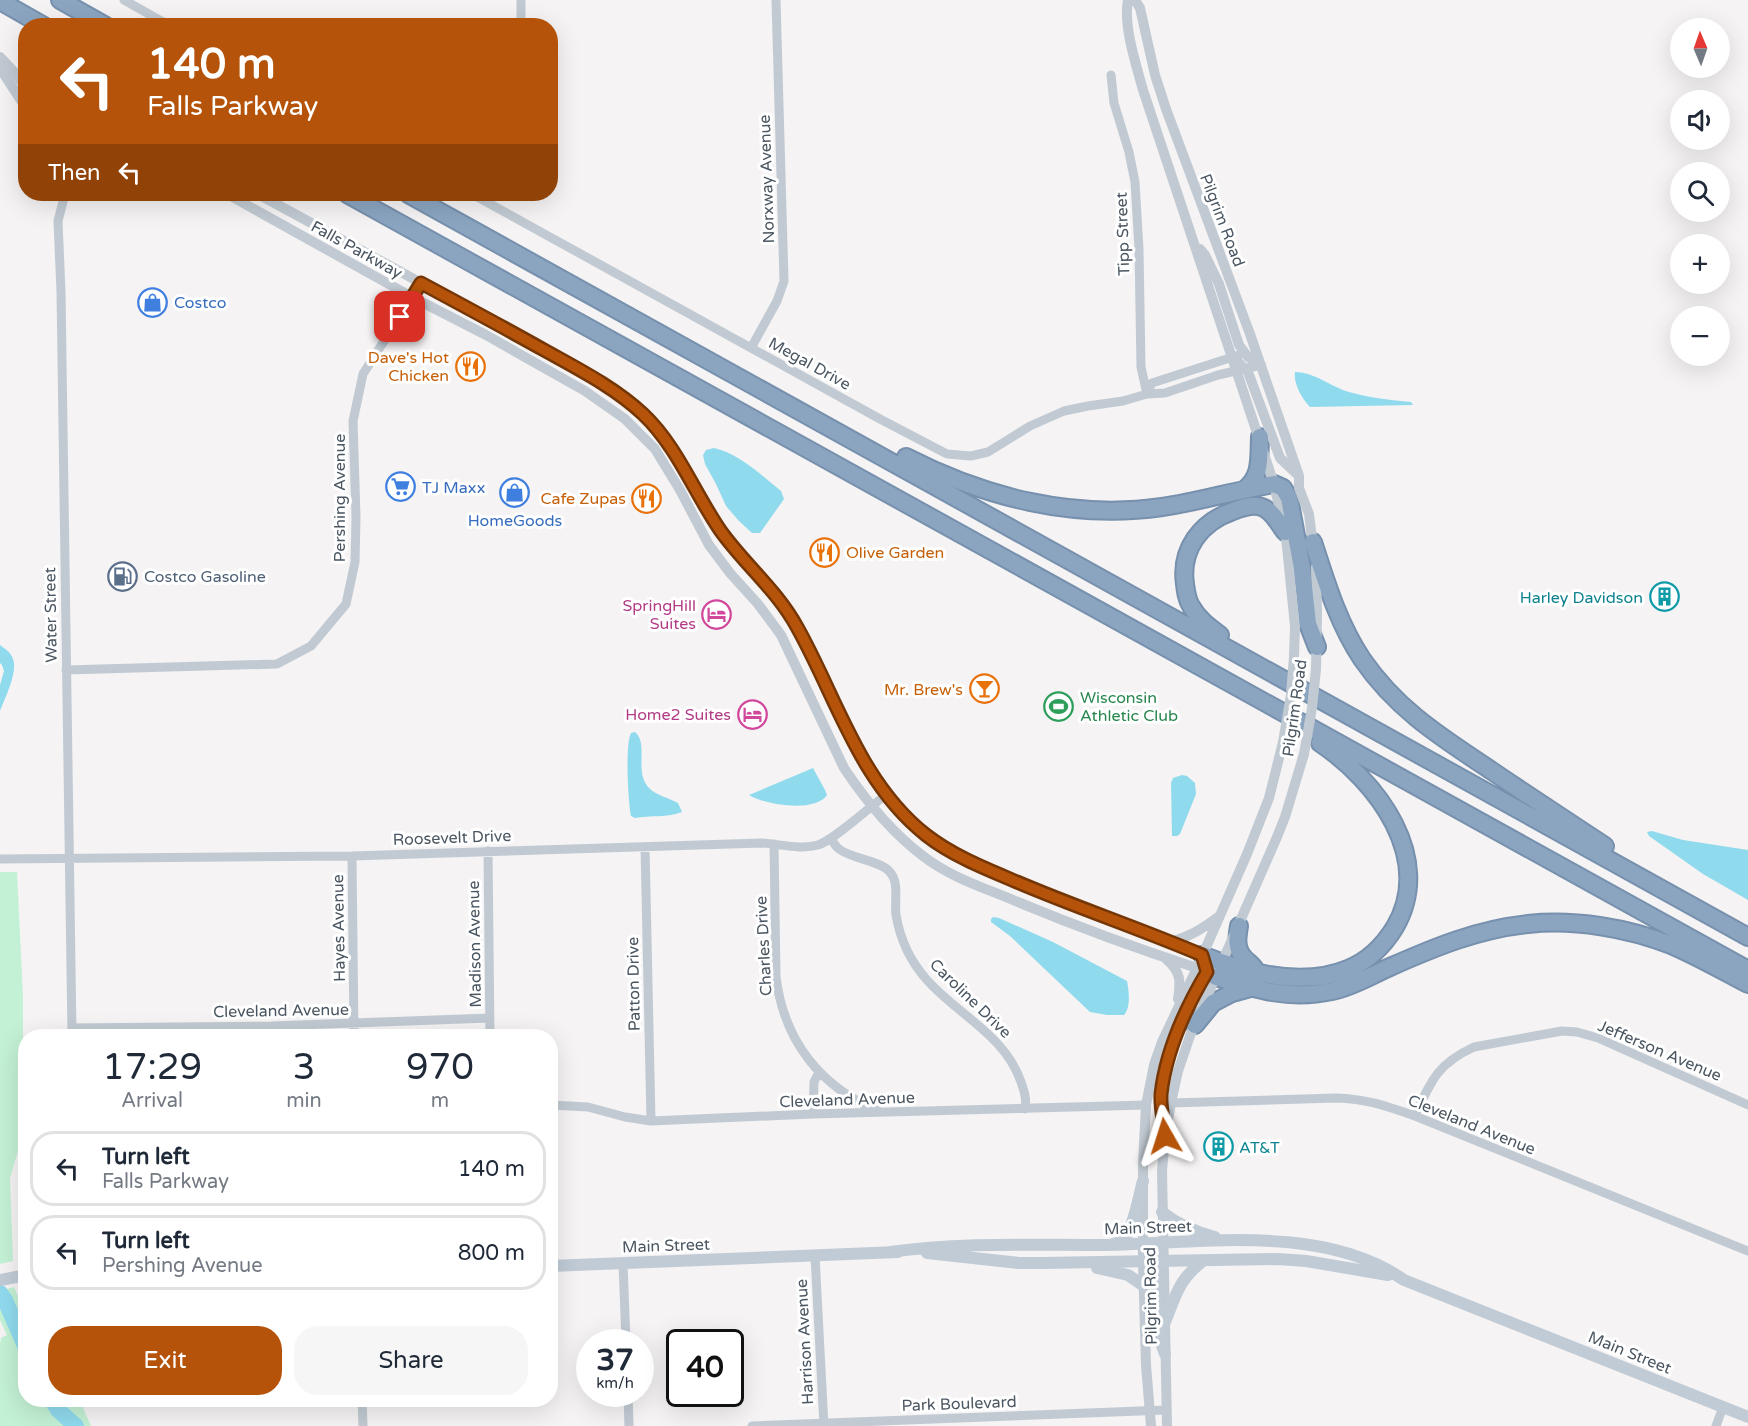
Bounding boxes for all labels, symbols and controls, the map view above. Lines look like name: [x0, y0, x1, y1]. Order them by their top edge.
north arrow: [1670, 18, 1730, 78]
map controls: [1670, 18, 1730, 366]
text: 140 m: [147, 39, 276, 90]
icon: left: [48, 42, 126, 120]
text: Falls Parkway: [147, 90, 318, 123]
button: sound: [1670, 90, 1730, 150]
street label: Norxway Avenue: [755, 114, 779, 244]
icon: left: [113, 156, 146, 189]
text: Then: [48, 160, 101, 186]
button: search: [1670, 162, 1730, 222]
street label: Pilgrim Road: [1195, 171, 1249, 270]
street label: Tipp Street: [1112, 192, 1134, 276]
street label: Falls Parkway: [307, 217, 406, 283]
button: +: [1670, 234, 1730, 294]
shop icon: Costco: [137, 286, 169, 318]
pin: [374, 291, 425, 342]
place label: Costco: [174, 293, 226, 313]
icon: arrive: [383, 300, 416, 333]
button: −: [1670, 306, 1730, 366]
street label: Megal Drive: [765, 333, 854, 395]
place label: Dave's Hot Chicken: [368, 348, 449, 386]
restaurant icon: Dave's Hot Chicken: [454, 350, 486, 382]
street label: Pershing Avenue: [330, 434, 350, 562]
supermarket icon: TJ Maxx: [385, 471, 417, 503]
shop icon: HomeGoods: [499, 476, 531, 508]
place label: TJ Maxx: [422, 478, 485, 498]
restaurant icon: Cafe Zupas: [631, 482, 663, 514]
place label: Cafe Zupas: [541, 489, 626, 509]
place label: HomeGoods: [468, 511, 562, 531]
restaurant icon: Olive Garden: [809, 536, 841, 568]
place label: Olive Garden: [846, 543, 944, 563]
fuel station icon: Costco Gasoline: [107, 560, 139, 592]
street label: Water Street: [40, 567, 62, 663]
place label: Costco Gasoline: [144, 567, 266, 587]
building icon: Harley Davidson: [1648, 581, 1680, 613]
place label: Harley Davidson: [1520, 588, 1643, 608]
place label: SpringHill Suites: [623, 596, 696, 634]
hotel icon: SpringHill Suites: [701, 598, 733, 630]
street label: Pilgrim Road: [1278, 658, 1312, 758]
bar icon: Mr. Brew's: [968, 673, 1000, 705]
place label: Mr. Brew's: [884, 680, 963, 700]
place label: Wisconsin Athletic Club: [1080, 688, 1178, 726]
sports icon: Wisconsin Athletic Club: [1043, 690, 1075, 722]
hotel icon: Home2 Suites: [736, 698, 768, 730]
place label: Home2 Suites: [625, 705, 731, 725]
street label: Roosevelt Drive: [392, 826, 512, 850]
street label: Hayes Avenue: [328, 874, 350, 982]
street label: Madison Avenue: [464, 880, 486, 1008]
street label: Charles Drive: [751, 895, 777, 997]
street label: Patton Drive: [623, 937, 645, 1031]
street label: Caroline Drive: [925, 955, 1015, 1043]
street label: Cleveland Avenue: [213, 1000, 349, 1022]
street label: Jefferson Avenue: [1595, 1016, 1724, 1086]
text: 17:29: [102, 1046, 202, 1089]
text: 3: [293, 1046, 315, 1089]
text: 970: [406, 1046, 474, 1089]
street label: Cleveland Avenue: [779, 1088, 915, 1112]
text: Arrival: [121, 1089, 183, 1113]
text: min: [286, 1089, 322, 1113]
text: m: [431, 1089, 449, 1113]
street label: Cleveland Avenue: [1405, 1090, 1538, 1160]
position arrow: [1133, 1104, 1197, 1168]
building icon: AT&T: [1202, 1131, 1234, 1163]
place label: AT&T: [1239, 1138, 1280, 1158]
text: Turn left: [102, 1144, 190, 1170]
icon: left: [51, 1152, 84, 1185]
text: 140 m: [458, 1156, 525, 1182]
text: Falls Parkway: [102, 1170, 229, 1194]
street label: Main Street: [1104, 1216, 1192, 1240]
text: Turn left: [102, 1228, 190, 1254]
street label: Main Street: [622, 1234, 710, 1258]
icon: left: [51, 1236, 84, 1269]
text: 800 m: [458, 1240, 525, 1266]
street label: Pilgrim Road: [1140, 1247, 1162, 1345]
text: Pershing Avenue: [102, 1254, 262, 1278]
street label: Harrison Avenue: [792, 1279, 818, 1405]
button: Exit: [48, 1326, 282, 1395]
button: Share: [294, 1326, 528, 1395]
street label: Main Street: [1585, 1327, 1674, 1379]
speed limit sign: 40: [666, 1329, 744, 1407]
text: 37: [596, 1342, 634, 1379]
text: km/h: [596, 1374, 634, 1392]
street label: Park Boulevard: [901, 1392, 1017, 1416]

